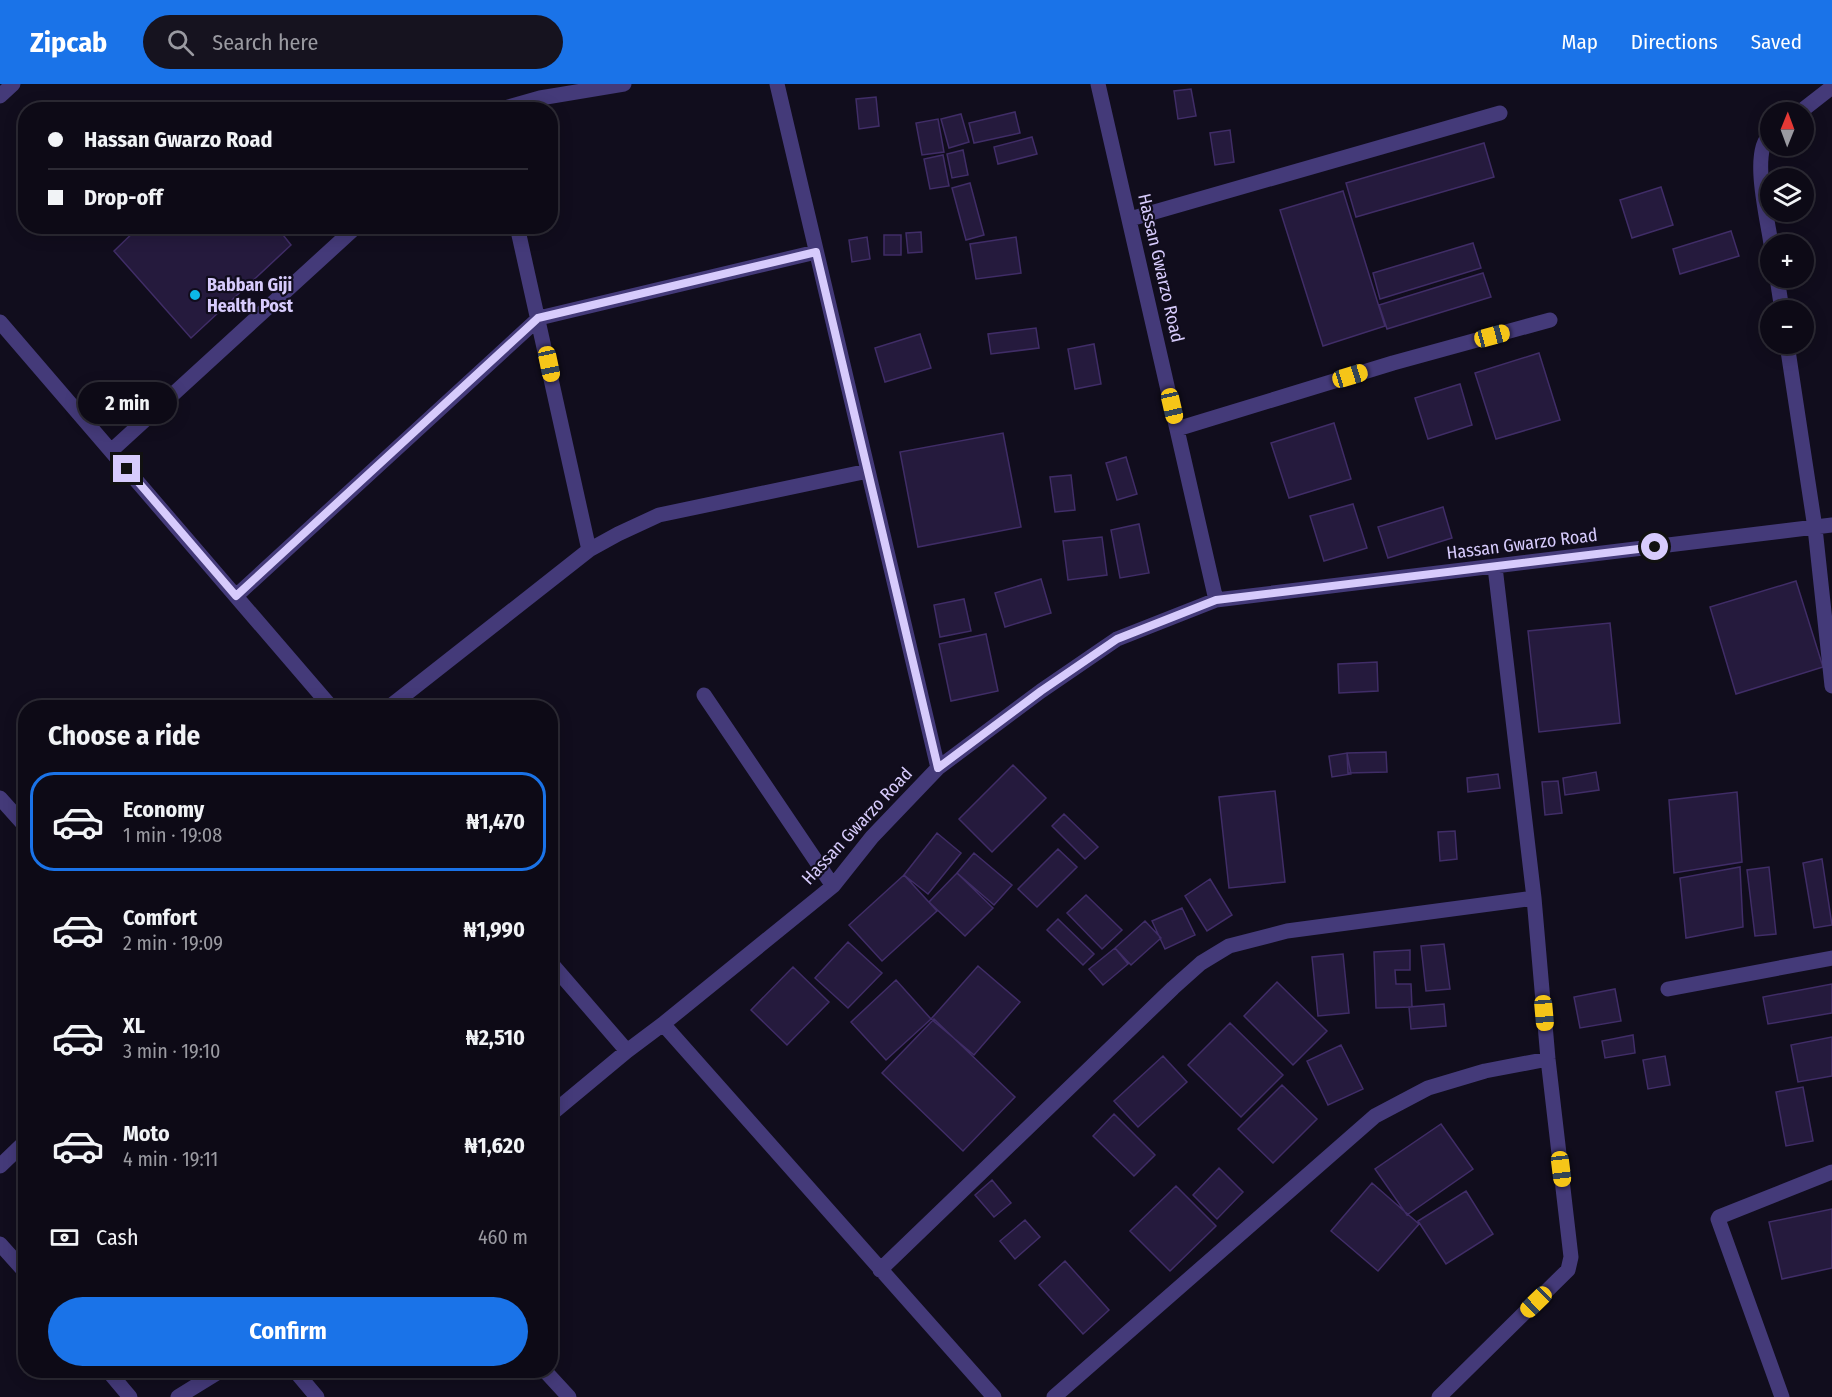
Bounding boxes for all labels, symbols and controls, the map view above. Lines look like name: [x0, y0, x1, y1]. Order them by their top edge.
search box: [143, 15, 563, 69]
text: Zipcab: [30, 26, 107, 59]
icon: search: [164, 26, 197, 59]
text: Search here: [212, 29, 318, 56]
text: Map: [1561, 29, 1598, 55]
text: Directions: [1631, 29, 1718, 55]
text: Saved: [1751, 29, 1802, 55]
north arrow: [1760, 102, 1814, 156]
map controls: [1760, 102, 1814, 354]
text: Hassan Gwarzo Road: [84, 126, 272, 153]
button: layers: [1760, 168, 1814, 222]
text: Drop-off: [84, 184, 163, 211]
street label: Hassan Gwarzo Road: [1133, 191, 1189, 345]
button: +: [1760, 234, 1814, 288]
place label: Babban Giji Health Post: [207, 274, 294, 317]
marker: Babban Giji Health Post: [188, 288, 202, 302]
button: −: [1760, 300, 1814, 354]
car: [1472, 323, 1512, 349]
car: [536, 345, 562, 383]
car: [1330, 362, 1370, 390]
callout: 2 min: [78, 382, 176, 424]
car: [1159, 386, 1185, 426]
text: 2 min: [105, 391, 150, 415]
route end: [113, 455, 140, 482]
street label: Hassan Gwarzo Road: [1445, 524, 1599, 564]
route start: [1641, 533, 1668, 560]
text: Choose a ride: [48, 720, 200, 752]
street label: Hassan Gwarzo Road: [797, 763, 917, 889]
icon: car: [51, 795, 105, 849]
text: Economy: [123, 796, 204, 823]
text: ₦1,470: [466, 808, 525, 835]
text: 1 min · 19:08: [123, 823, 222, 847]
icon: car: [51, 903, 105, 957]
text: Comfort: [123, 904, 197, 931]
text: ₦1,990: [463, 916, 525, 943]
text: 2 min · 19:09: [123, 931, 223, 955]
car: [1533, 994, 1555, 1032]
icon: car: [51, 1011, 105, 1065]
text: XL: [123, 1012, 145, 1039]
text: ₦2,510: [466, 1024, 525, 1051]
text: 3 min · 19:10: [123, 1039, 220, 1063]
icon: car: [51, 1119, 105, 1173]
text: Moto: [123, 1120, 170, 1147]
text: ₦1,620: [464, 1132, 525, 1159]
text: 4 min · 19:11: [123, 1147, 218, 1171]
car: [1550, 1150, 1572, 1188]
icon: cash: [48, 1221, 81, 1254]
text: Cash: [96, 1224, 139, 1251]
text: 460 m: [478, 1225, 528, 1249]
car: [1517, 1283, 1555, 1321]
button: Confirm: [48, 1297, 528, 1366]

